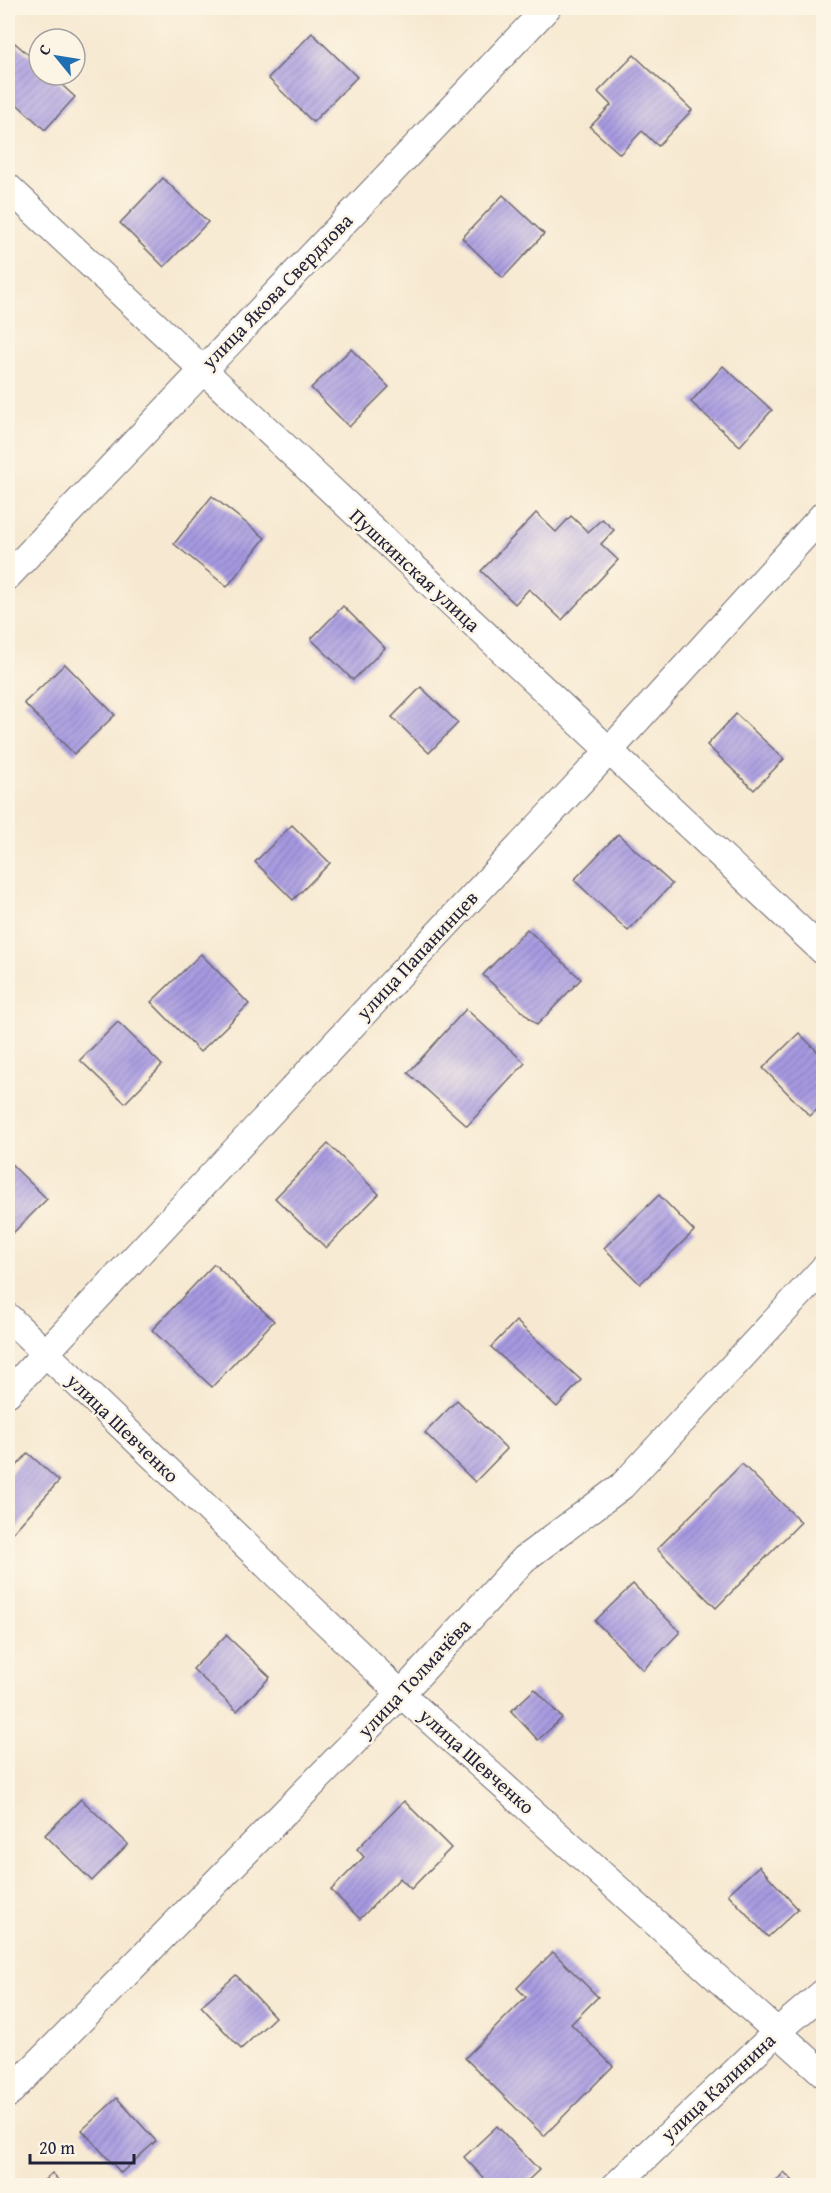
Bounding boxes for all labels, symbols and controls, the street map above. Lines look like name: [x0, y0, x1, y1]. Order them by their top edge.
north arrow: [27, 27, 87, 87]
text: С: [31, 40, 57, 59]
street label: улица Якова Свердлова: [194, 206, 359, 376]
street label: Пушкинская улица: [343, 501, 488, 638]
street label: улица Папанинцев: [348, 884, 484, 1026]
street label: улица Шевченко: [60, 1366, 186, 1489]
street label: улица Толмачёва: [350, 1611, 477, 1745]
street label: улица Шевченко: [412, 1700, 542, 1820]
street label: улица Калинина: [653, 2025, 782, 2148]
scale bar: [30, 2127, 134, 2165]
text: 20 m: [39, 2134, 75, 2161]

